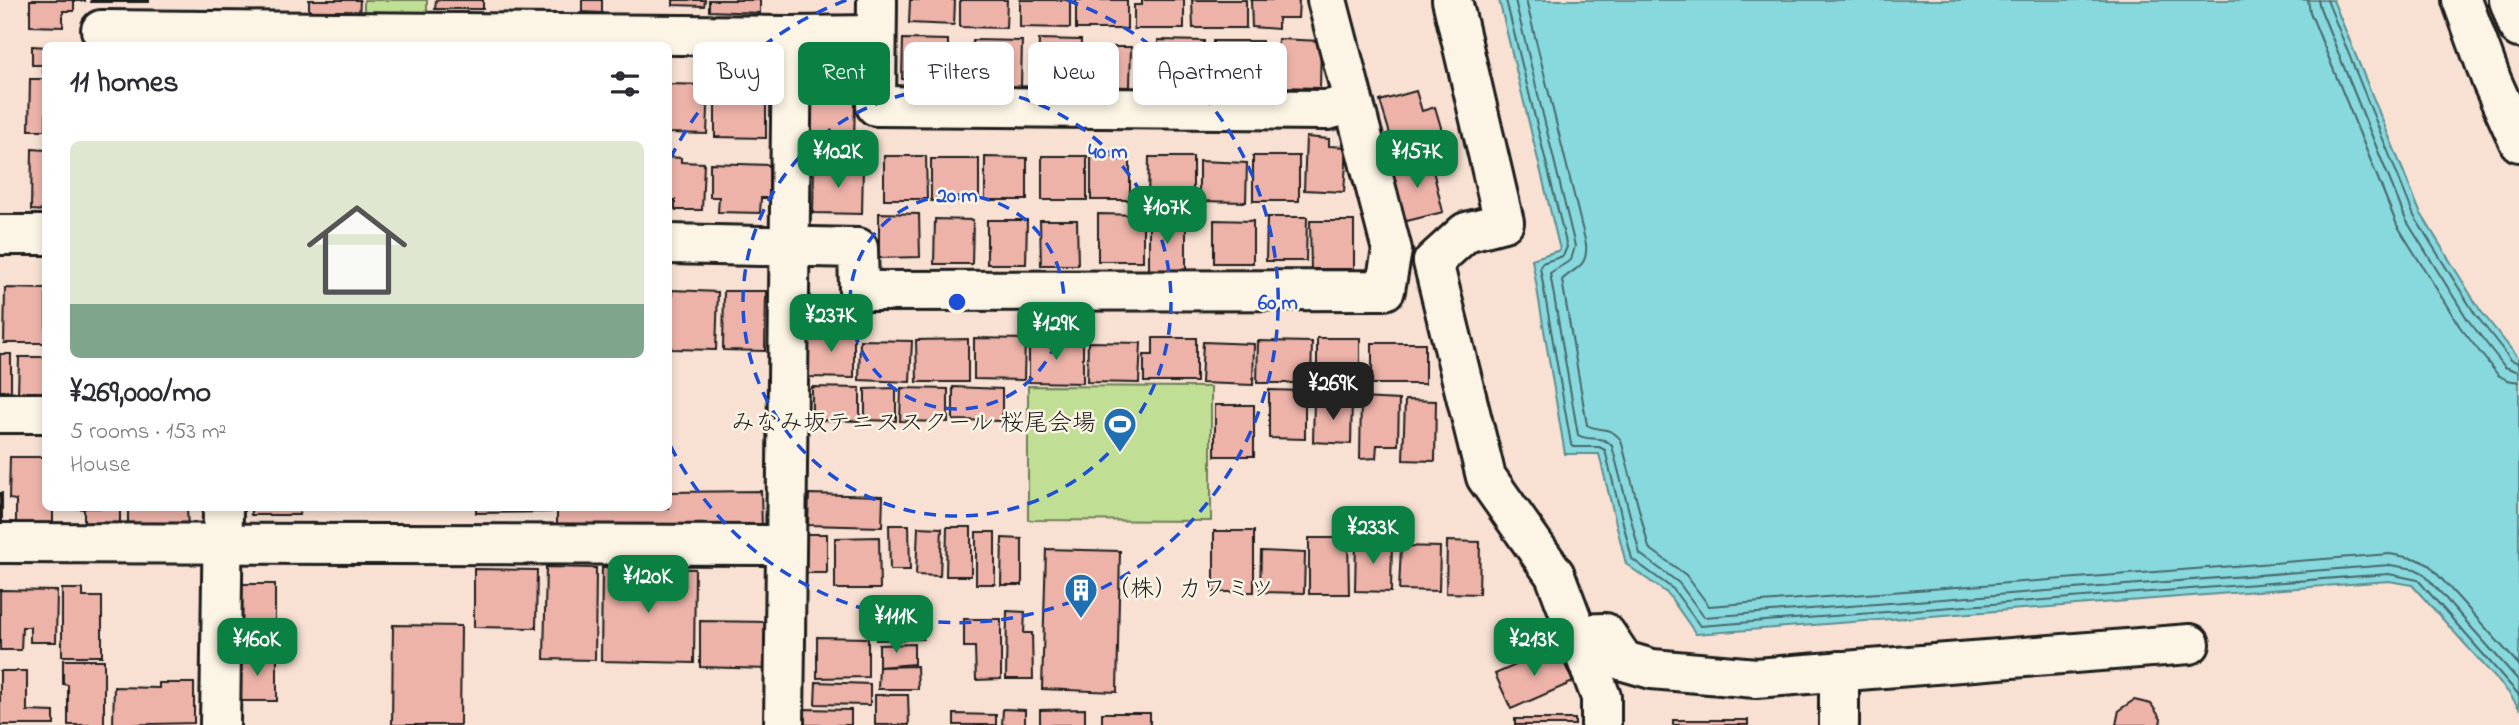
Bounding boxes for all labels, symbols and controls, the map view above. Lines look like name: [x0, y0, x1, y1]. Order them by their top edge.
chip: Buy: [693, 42, 784, 105]
chip: Rent: [798, 42, 890, 105]
chip: Filters: [904, 42, 1014, 105]
chip: New: [1028, 42, 1119, 105]
chip: Apartment: [1133, 42, 1287, 105]
text: 11 homes: [70, 62, 178, 106]
icon: filters: [606, 65, 644, 103]
pin: ¥102K: [789, 130, 887, 190]
pin: ¥157K: [1368, 130, 1466, 190]
text: ¥102K: [814, 136, 862, 169]
text: ¥157K: [1392, 136, 1442, 169]
text: 40 m: [1088, 138, 1128, 168]
text: 20 m: [935, 182, 978, 212]
icon: home: [294, 187, 420, 313]
pin: ¥107K: [1118, 187, 1216, 246]
text: ¥107K: [1144, 192, 1190, 225]
text: 60 m: [1258, 289, 1298, 319]
centre of rings: [945, 290, 969, 314]
pin: ¥237K: [782, 294, 880, 354]
text: ¥237K: [806, 300, 856, 333]
pin: ¥129K: [1007, 302, 1105, 362]
text: ¥129K: [1033, 308, 1079, 341]
pin: ¥269K: [1284, 362, 1382, 422]
text: ¥269K: [1309, 368, 1357, 401]
text: ¥269,000/mo: [70, 372, 211, 416]
sports icon: みなみ坂テニススクール 桜尾会場: [1101, 405, 1139, 454]
place label: みなみ坂テニススクール 桜尾会場: [731, 407, 1096, 442]
text: 5 rooms · 153 m²: [70, 416, 226, 449]
text: House: [70, 449, 130, 482]
pin: ¥233K: [1324, 506, 1422, 566]
text: ¥233K: [1348, 512, 1398, 545]
pin: ¥120K: [599, 556, 697, 615]
text: ¥120K: [624, 561, 672, 594]
building icon: （株）カワミツ: [1062, 571, 1100, 620]
place label: （株）カワミツ: [1106, 573, 1274, 608]
pin: ¥111K: [847, 596, 945, 655]
text: ¥111K: [875, 601, 917, 634]
pin: ¥160K: [208, 618, 306, 678]
pin: ¥213K: [1485, 618, 1583, 678]
text: ¥160K: [233, 624, 281, 657]
text: ¥213K: [1510, 624, 1558, 657]

